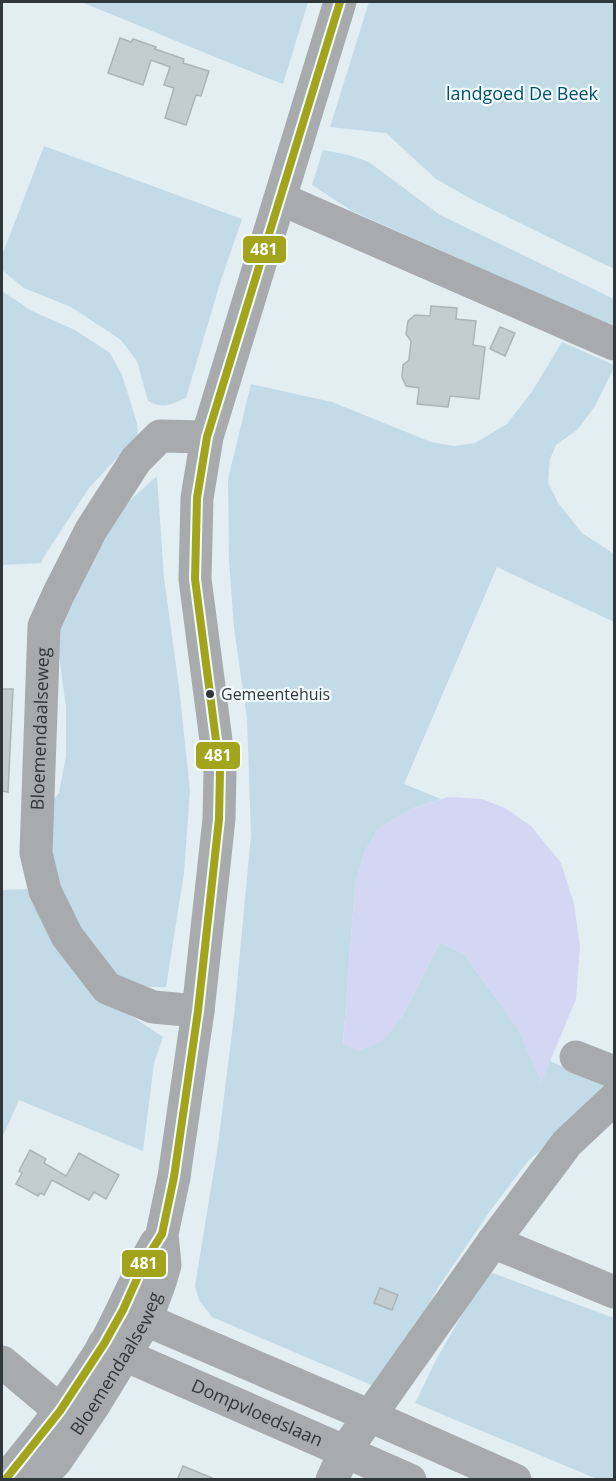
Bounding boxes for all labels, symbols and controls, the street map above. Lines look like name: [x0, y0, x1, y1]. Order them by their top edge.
park label: landgoed De Beek: [446, 81, 599, 105]
line badge: 481: [242, 235, 287, 264]
text: 481: [250, 238, 278, 260]
street label: Bloemendaalseweg: [25, 647, 54, 811]
place label: Gemeentehuis: [221, 683, 330, 705]
marker: Gemeentehuis: [204, 688, 216, 700]
line badge: 481: [195, 741, 241, 770]
text: 481: [204, 744, 232, 766]
line badge: 481: [121, 1249, 167, 1278]
text: 481: [130, 1252, 158, 1274]
street label: Bloemendaalseweg: [64, 1288, 166, 1440]
street label: Dompvloedslaan: [188, 1373, 327, 1451]

